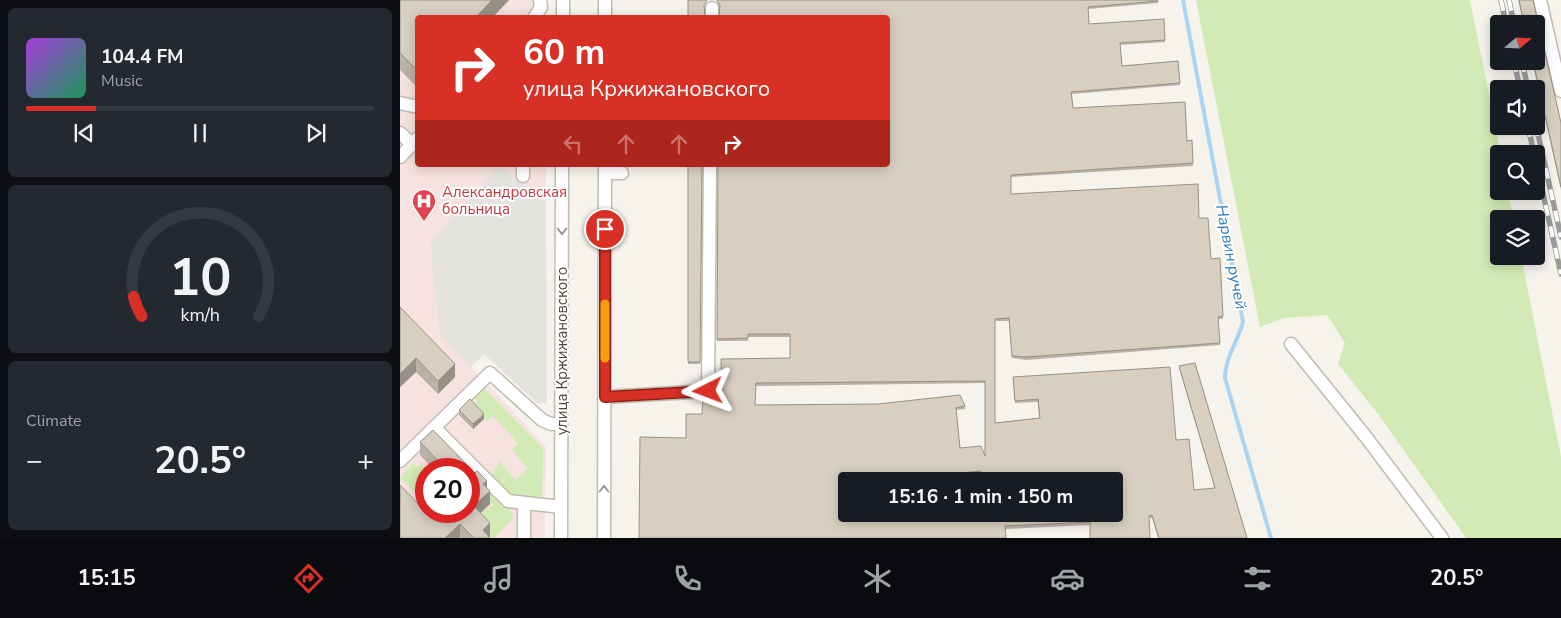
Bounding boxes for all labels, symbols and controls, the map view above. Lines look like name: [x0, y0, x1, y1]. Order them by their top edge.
north arrow: [1490, 15, 1545, 70]
map controls: [1490, 15, 1545, 265]
text: 60 m: [523, 29, 605, 76]
icon: right: [440, 35, 505, 100]
text: 104.4 FM: [101, 44, 184, 70]
text: Music: [101, 70, 142, 92]
text: улица Кржижановского: [523, 74, 770, 104]
button: sound: [1490, 80, 1545, 135]
icon: previous: [70, 119, 98, 147]
icon: pause: [186, 119, 214, 147]
icon: next: [302, 119, 330, 147]
icon: left: [559, 130, 587, 158]
icon: ahead: [612, 130, 640, 158]
icon: ahead: [665, 130, 693, 158]
icon: right: [718, 130, 746, 158]
button: search: [1490, 145, 1545, 200]
place label: Александровская больница: [442, 182, 567, 219]
hospital icon: Александровская больница: [411, 188, 437, 222]
water label: Нарвин ручей: [1210, 203, 1252, 311]
pin: [584, 208, 626, 250]
button: layers: [1490, 210, 1545, 265]
icon: arrive: [591, 215, 619, 243]
one-way arrow: [557, 228, 567, 235]
text: 10: [169, 242, 231, 313]
street label: улица Кржижановского: [552, 267, 572, 435]
text: km/h: [180, 303, 220, 327]
position arrow: [681, 364, 733, 416]
text: Climate: [26, 410, 81, 432]
text: 20.5°: [154, 435, 246, 486]
text: −: [26, 442, 43, 480]
text: +: [357, 442, 374, 480]
speed limit sign: 20: [415, 458, 480, 523]
text: 15:16 · 1 min · 150 m: [888, 484, 1073, 510]
one-way arrow: [599, 485, 609, 493]
icon: directions: [291, 561, 326, 596]
icon: music: [481, 561, 516, 596]
icon: phone: [670, 561, 705, 596]
icon: climate: [860, 561, 895, 596]
icon: car: [1050, 561, 1085, 596]
icon: filters: [1240, 561, 1275, 596]
text: 15:15: [77, 563, 136, 593]
text: 20.5°: [1430, 563, 1483, 593]

